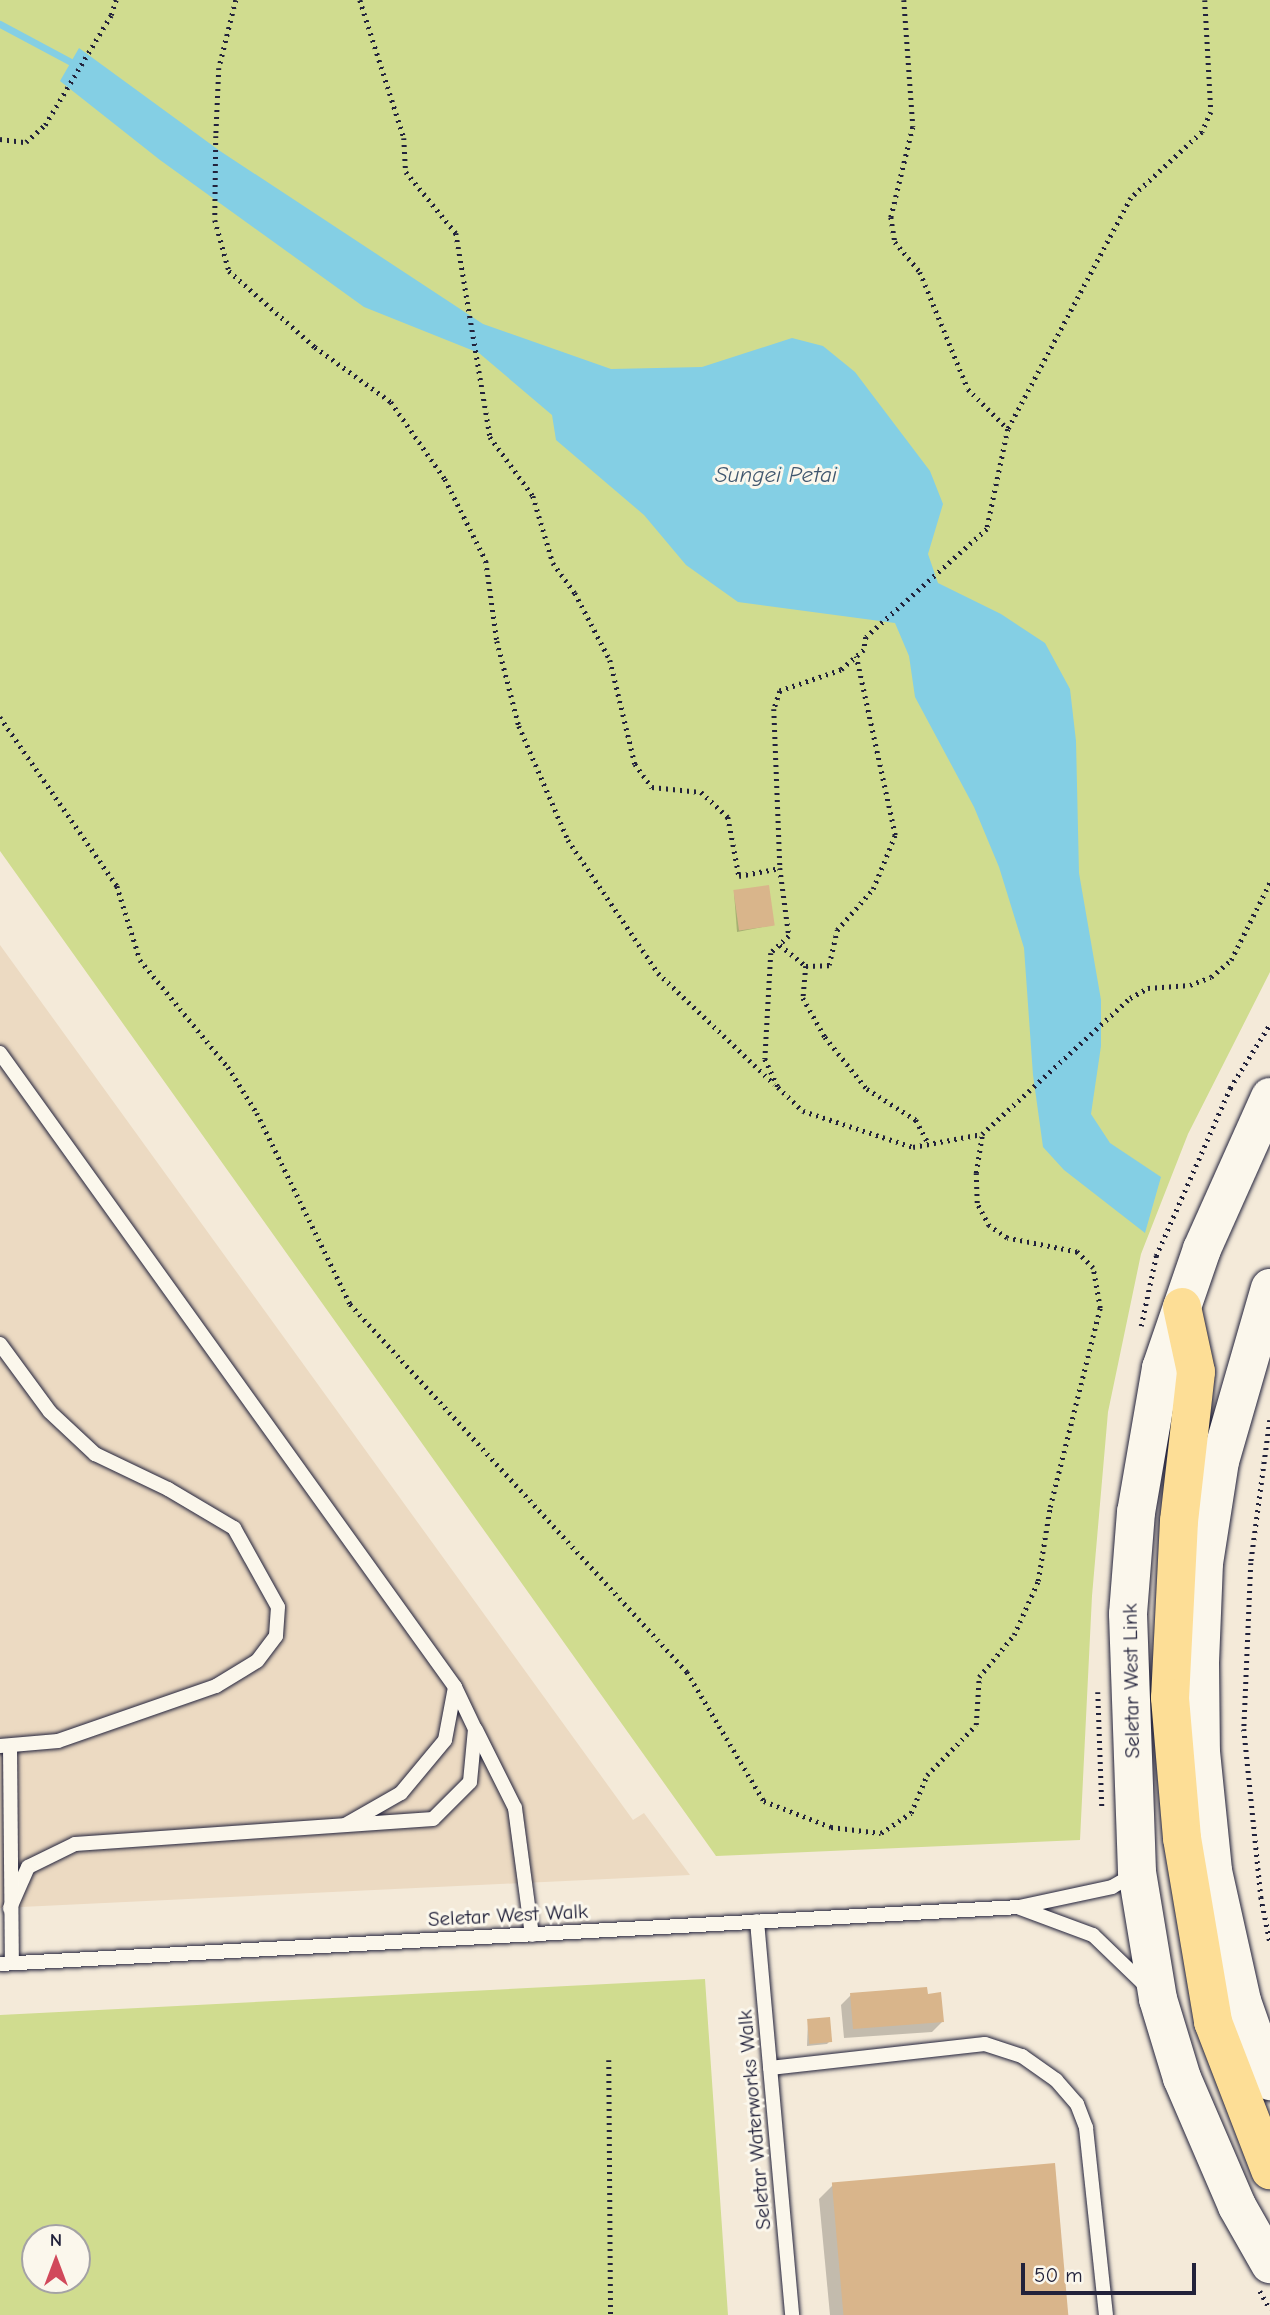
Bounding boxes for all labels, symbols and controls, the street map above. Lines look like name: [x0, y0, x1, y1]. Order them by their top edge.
water label: Sungei Petai: [715, 461, 837, 489]
street label: Seletar West Link: [1117, 1603, 1145, 1759]
street label: Seletar West Walk: [427, 1898, 589, 1932]
street label: Seletar Waterworks Walk: [732, 2009, 776, 2231]
north arrow: [21, 2224, 91, 2294]
text: N: [50, 2229, 62, 2251]
scale bar: [1025, 2248, 1200, 2292]
text: 50 m: [1034, 2263, 1083, 2287]

